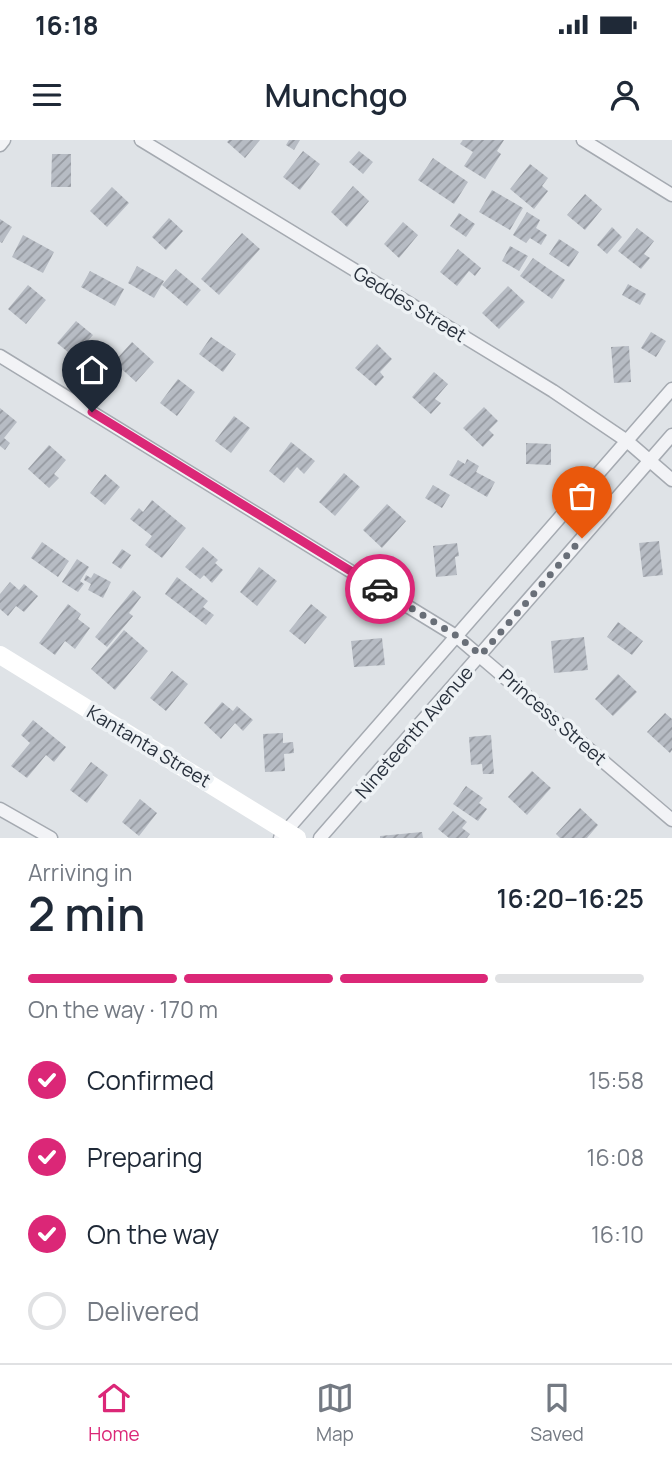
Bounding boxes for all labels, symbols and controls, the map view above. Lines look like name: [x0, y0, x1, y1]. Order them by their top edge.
text: 16:18: [35, 7, 99, 43]
text: Munchgo: [264, 73, 408, 117]
icon: menu: [28, 76, 66, 114]
icon: person: [606, 76, 644, 114]
street label: Geddes Street: [349, 260, 471, 348]
pin: [62, 340, 122, 412]
icon: home: [73, 351, 111, 389]
pin: [552, 466, 612, 538]
icon: bag: [563, 477, 601, 515]
courier: [345, 554, 415, 624]
icon: car: [361, 570, 399, 608]
street label: Nineteenth Avenue: [349, 660, 479, 804]
street label: Princess Street: [494, 663, 612, 771]
street label: Kantanta Street: [82, 699, 216, 793]
text: Arriving in: [28, 856, 133, 888]
text: 16:20–16:25: [497, 880, 644, 916]
text: 2 min: [28, 882, 145, 945]
text: On the way · 170 m: [28, 993, 218, 1025]
icon: check: [28, 1061, 66, 1099]
text: Confirmed: [87, 1062, 214, 1098]
text: 15:58: [588, 1064, 644, 1096]
icon: check: [28, 1138, 66, 1176]
text: Preparing: [87, 1139, 203, 1175]
text: 16:08: [587, 1141, 644, 1173]
icon: check: [28, 1215, 66, 1253]
text: On the way: [87, 1216, 219, 1252]
text: 16:10: [591, 1218, 644, 1250]
text: Delivered: [87, 1293, 199, 1329]
tab: Home: [88, 1379, 140, 1447]
tab: Map: [316, 1379, 354, 1447]
tab: Saved: [530, 1379, 584, 1447]

